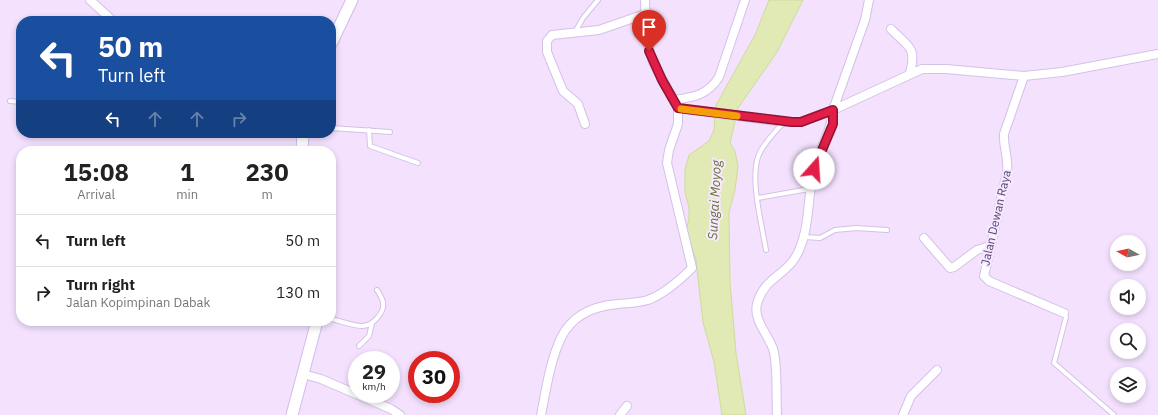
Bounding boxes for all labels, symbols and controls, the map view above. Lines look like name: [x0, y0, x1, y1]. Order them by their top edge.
pin: [632, 10, 666, 51]
icon: arrive: [638, 16, 660, 38]
text: 50 m: [98, 28, 163, 65]
icon: left: [32, 32, 84, 84]
text: Turn left: [98, 64, 166, 87]
icon: left: [102, 108, 124, 130]
icon: ahead: [144, 108, 166, 130]
icon: ahead: [186, 108, 208, 130]
icon: right: [228, 108, 250, 130]
position arrow: [793, 148, 835, 190]
text: 15:08: [63, 156, 129, 188]
text: 1: [180, 156, 194, 188]
text: 230: [245, 156, 289, 188]
water label: Sungai Moyog: [704, 158, 725, 240]
street label: Jalan Dewan Raya: [977, 168, 1014, 267]
text: Arrival: [77, 186, 115, 203]
text: min: [176, 186, 198, 203]
text: m: [261, 186, 273, 203]
icon: left: [32, 230, 54, 252]
text: Turn left: [66, 231, 126, 250]
text: 50 m: [285, 231, 320, 250]
north arrow: [1110, 235, 1146, 271]
map controls: [1110, 235, 1146, 403]
text: Turn right: [66, 275, 135, 294]
button: sound: [1110, 279, 1146, 315]
icon: right: [32, 282, 54, 304]
text: 130 m: [276, 283, 320, 302]
text: Jalan Kopimpinan Dabak: [66, 294, 210, 311]
button: search: [1110, 323, 1146, 359]
speed limit sign: 30: [408, 351, 460, 403]
text: 29: [362, 358, 386, 385]
button: layers: [1110, 367, 1146, 403]
text: km/h: [362, 380, 386, 393]

